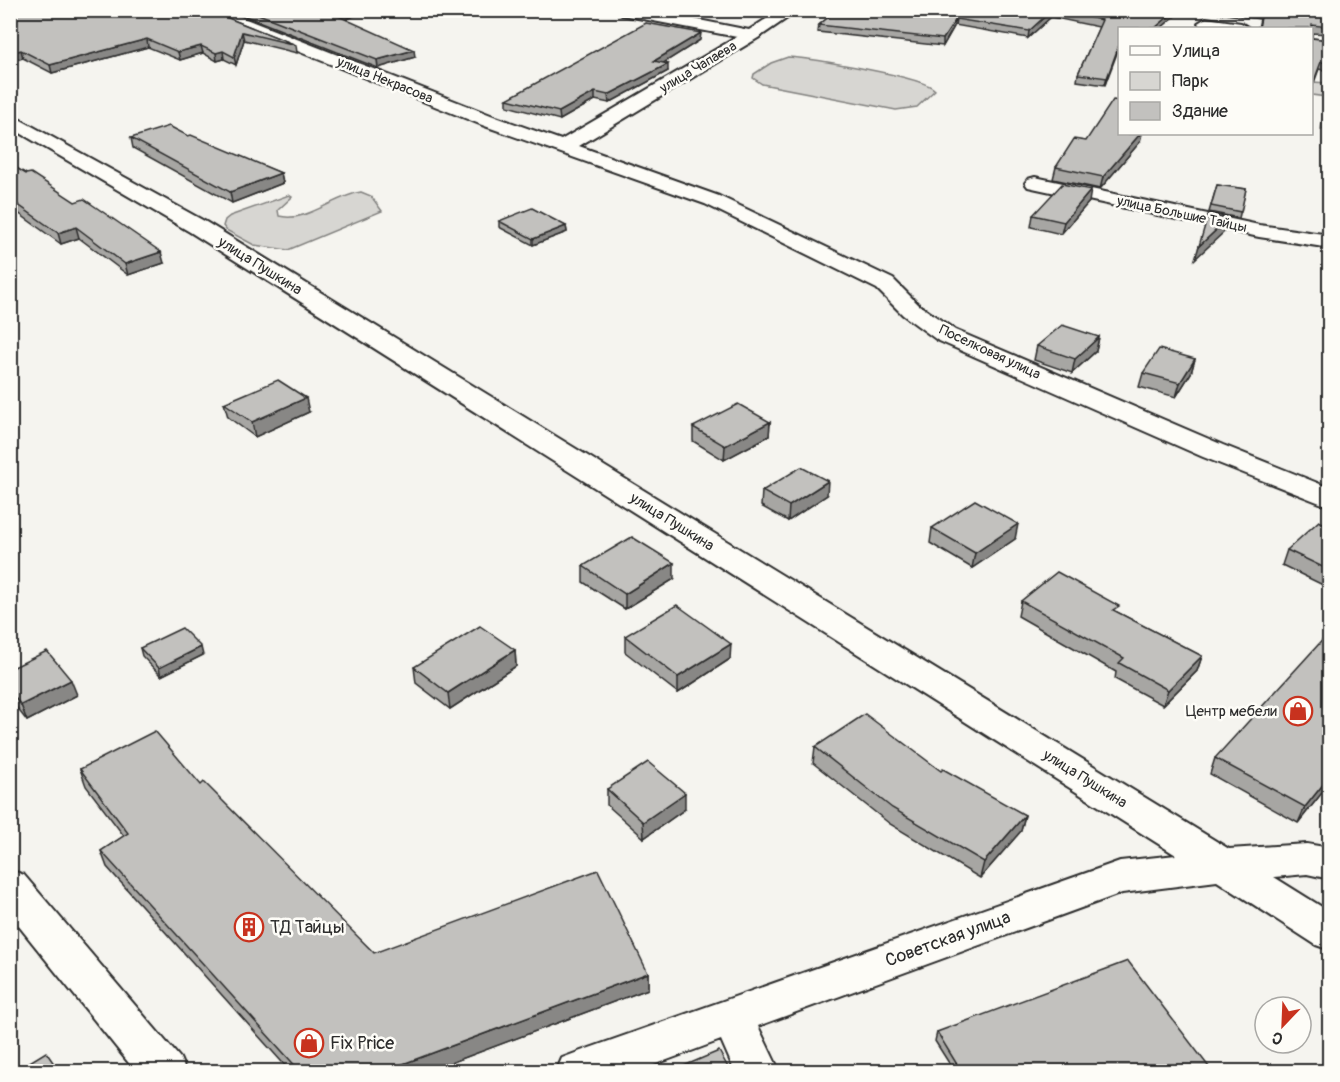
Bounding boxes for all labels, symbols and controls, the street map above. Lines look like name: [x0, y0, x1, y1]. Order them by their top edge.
legend: [1118, 27, 1313, 135]
street label: улица Чапаева: [656, 37, 740, 97]
text: Улица: [1172, 40, 1220, 63]
street label: улица Некрасова: [334, 53, 435, 107]
text: Парк: [1172, 70, 1209, 93]
text: Здание: [1172, 100, 1228, 123]
street label: улица Большие Тайцы: [1114, 192, 1249, 236]
street label: улица Пушкина: [214, 232, 306, 299]
street label: Поселковая улица: [937, 321, 1043, 383]
street label: улица Пушкина: [626, 488, 718, 555]
shop icon: Центр мебели: [1282, 695, 1314, 727]
place label: Центр мебели: [1186, 702, 1277, 721]
street label: улица Пушкина: [1039, 745, 1131, 812]
street label: Советская улица: [882, 906, 1014, 972]
building icon: ТД Тайцы: [233, 911, 265, 943]
place label: ТД Тайцы: [270, 916, 345, 939]
north arrow: [1253, 995, 1313, 1055]
shop icon: Fix Price: [293, 1027, 325, 1059]
text: С: [1269, 1027, 1286, 1049]
place label: Fix Price: [330, 1032, 394, 1055]

